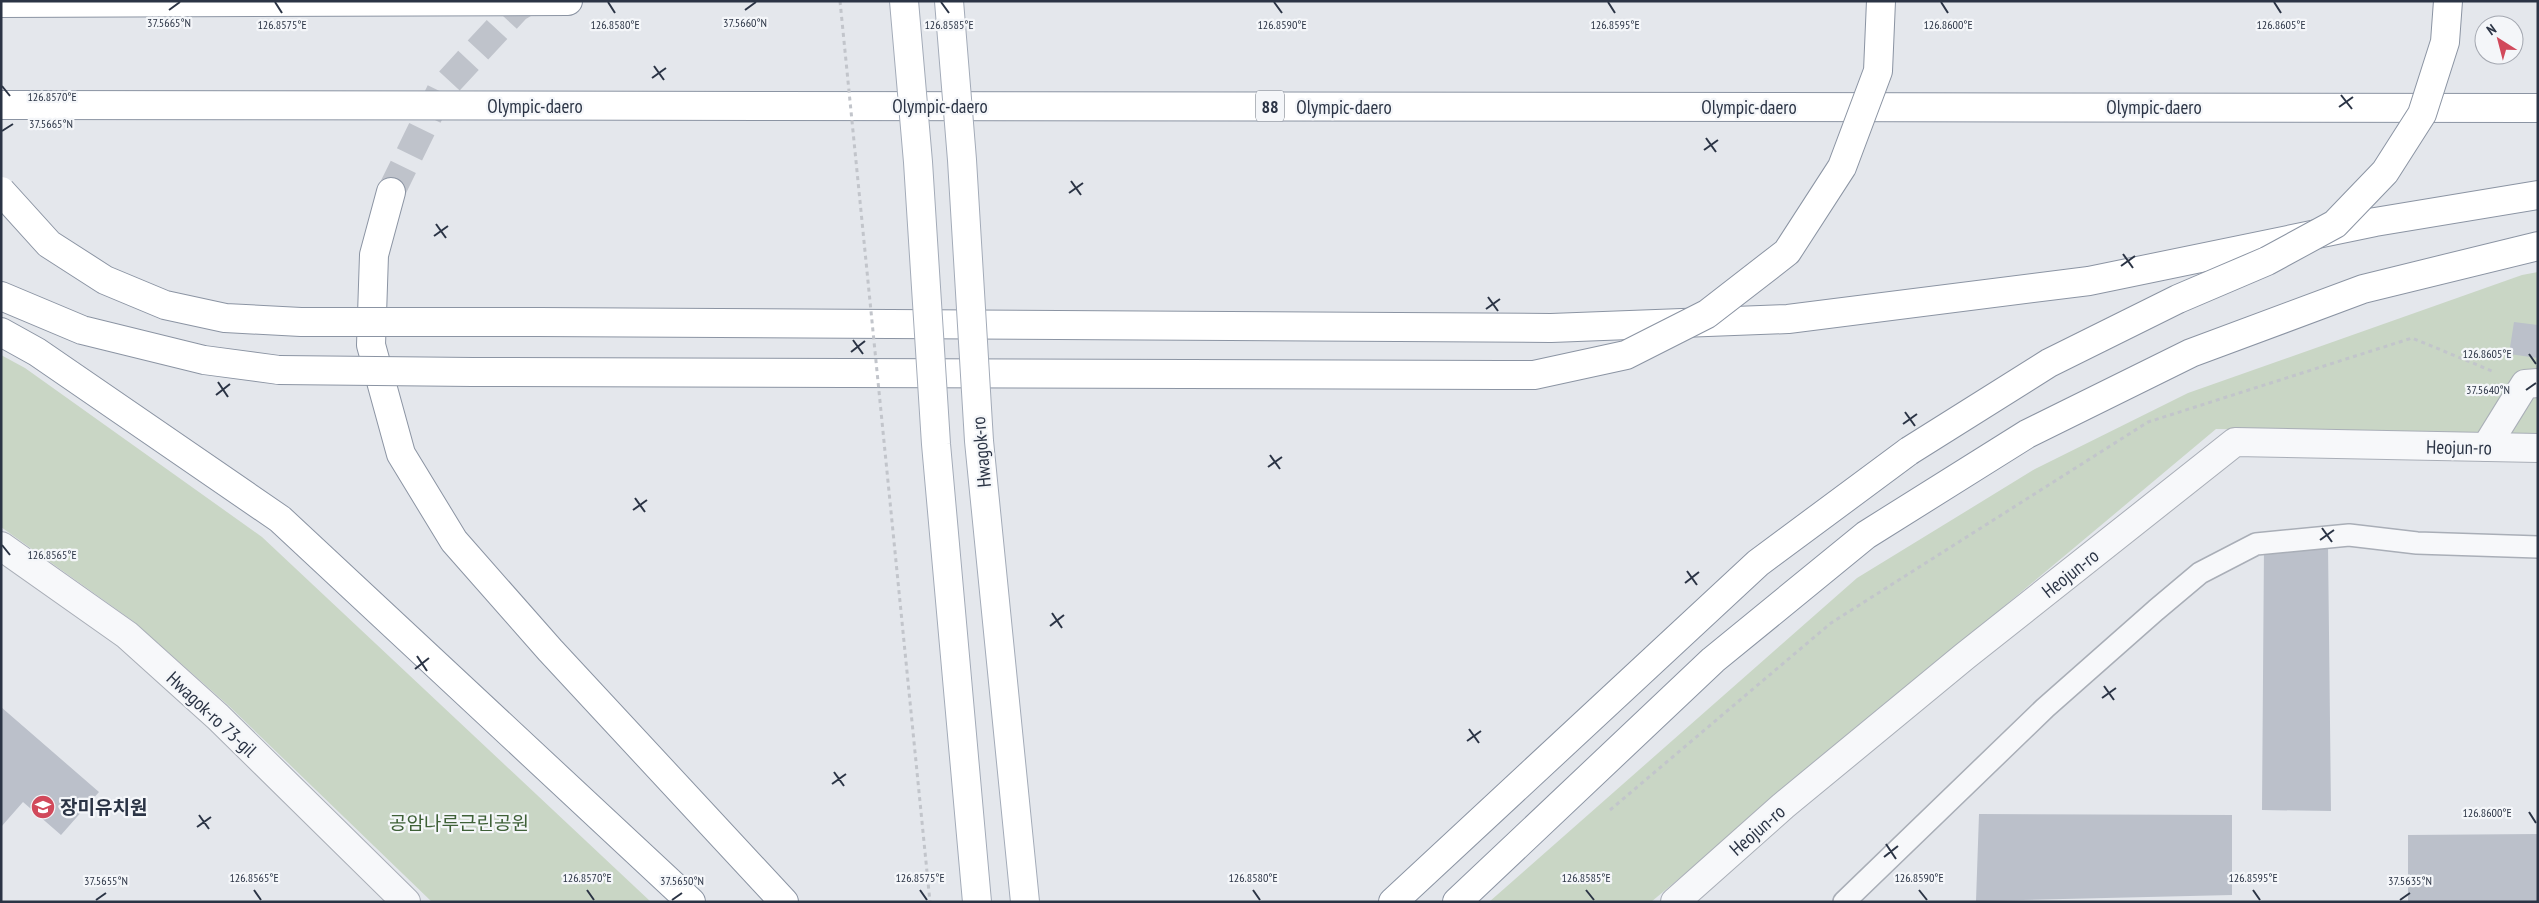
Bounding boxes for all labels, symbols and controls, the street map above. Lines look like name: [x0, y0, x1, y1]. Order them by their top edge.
text: 37.5665°N: [147, 15, 191, 30]
text: 37.5660°N: [723, 15, 767, 30]
north arrow: [2474, 15, 2524, 65]
text: 126.8575°E: [257, 17, 307, 32]
text: 126.8580°E: [590, 17, 640, 32]
text: 126.8585°E: [924, 17, 974, 32]
text: 126.8590°E: [1257, 17, 1307, 32]
text: 126.8595°E: [1590, 17, 1640, 32]
text: 126.8600°E: [1923, 17, 1973, 32]
text: 126.8605°E: [2256, 17, 2306, 32]
text: N: [2483, 20, 2500, 39]
text: 126.8570°E: [27, 89, 77, 104]
road number: 88: [1256, 90, 1284, 122]
street label: Olympic-daero: [487, 94, 583, 118]
street label: Olympic-daero: [892, 94, 988, 118]
street label: Olympic-daero: [1296, 95, 1392, 119]
street label: Olympic-daero: [1701, 95, 1797, 119]
street label: Olympic-daero: [2106, 95, 2202, 119]
text: 37.5665°N: [29, 116, 73, 131]
text: 126.8605°E: [2462, 346, 2512, 361]
text: 37.5640°N: [2466, 382, 2510, 397]
street label: Hwagok-ro: [966, 416, 996, 488]
street label: Heojun-ro: [2426, 434, 2492, 460]
street label: Heojun-ro: [2037, 543, 2103, 603]
text: 126.8565°E: [27, 547, 77, 562]
street label: Hwagok-ro 73-gil: [162, 666, 262, 762]
school or university icon: 장미유치원: [30, 794, 56, 820]
place label: 장미유치원: [60, 795, 147, 819]
street label: Heojun-ro: [1724, 799, 1790, 861]
text: 126.8600°E: [2462, 805, 2512, 820]
park label: 공암나루근린공원: [389, 811, 529, 835]
text: 126.8565°E: [229, 870, 279, 885]
text: 126.8570°E: [562, 870, 612, 885]
text: 126.8575°E: [895, 870, 945, 885]
text: 126.8580°E: [1228, 870, 1278, 885]
text: 126.8585°E: [1561, 870, 1611, 885]
text: 126.8590°E: [1894, 870, 1944, 885]
text: 126.8595°E: [2228, 870, 2278, 885]
text: 37.5655°N: [84, 873, 128, 888]
text: 37.5650°N: [660, 873, 704, 888]
text: 37.5635°N: [2388, 873, 2432, 888]

